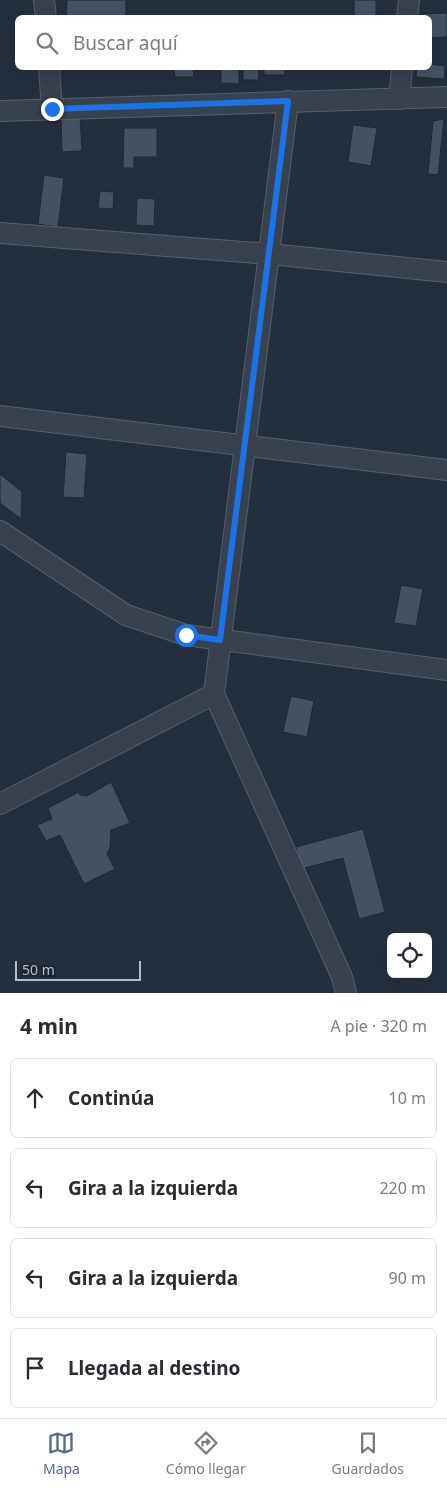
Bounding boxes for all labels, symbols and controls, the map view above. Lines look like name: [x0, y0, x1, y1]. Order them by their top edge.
search box: [15, 15, 432, 70]
icon: search: [33, 29, 61, 57]
text: Buscar aquí: [73, 30, 178, 56]
route end: [41, 98, 64, 121]
route start: [175, 624, 198, 647]
map controls: [387, 933, 432, 978]
button: locate: [387, 933, 432, 978]
scale bar: [15, 958, 141, 981]
text: 50 m: [22, 960, 55, 979]
text: 4 min: [20, 1012, 78, 1040]
text: A pie · 320 m: [330, 1015, 427, 1037]
icon: ahead: [21, 1084, 49, 1112]
text: Continúa: [68, 1085, 154, 1111]
text: 10 m: [389, 1087, 426, 1109]
icon: left: [21, 1174, 49, 1202]
text: Gira a la izquierda: [68, 1175, 238, 1201]
text: 220 m: [379, 1177, 426, 1199]
icon: left: [21, 1264, 49, 1292]
text: Gira a la izquierda: [68, 1265, 238, 1291]
text: 90 m: [389, 1267, 426, 1289]
icon: arrive: [21, 1354, 49, 1382]
text: Llegada al destino: [68, 1355, 240, 1381]
tab: Mapa: [43, 1429, 80, 1478]
tab: Cómo llegar: [166, 1429, 246, 1478]
tab: Guardados: [332, 1429, 404, 1478]

